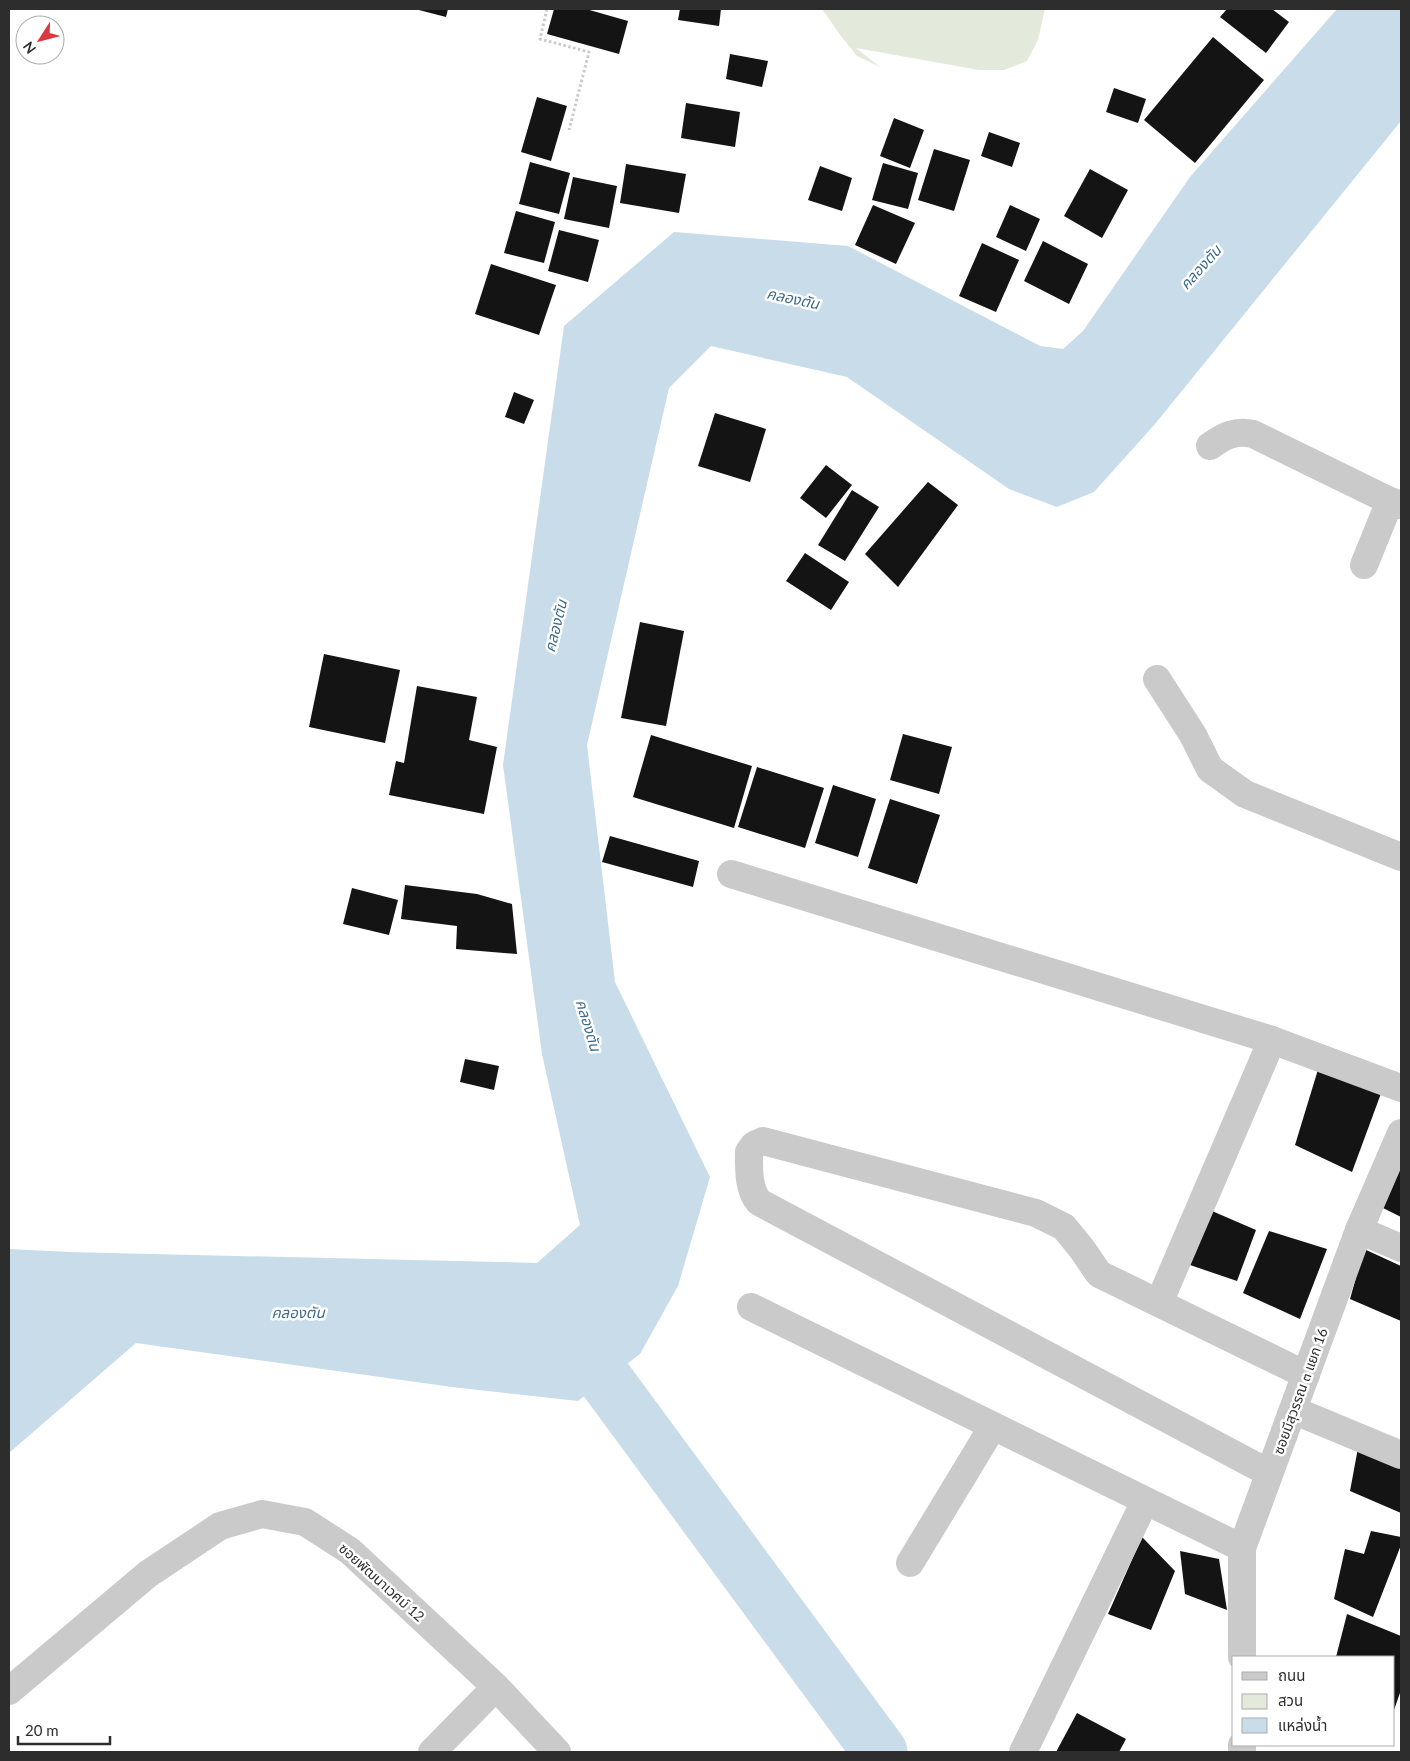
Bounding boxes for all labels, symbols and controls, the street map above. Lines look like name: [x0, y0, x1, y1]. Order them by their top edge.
north arrow: [15, 15, 65, 65]
text: N: [19, 39, 39, 57]
water label: คลองตัน: [1176, 241, 1225, 293]
water label: คลองตัน: [765, 284, 822, 312]
water label: คลองตัน: [540, 597, 570, 654]
water label: คลองตัน: [573, 997, 606, 1054]
water label: คลองตัน: [271, 1303, 325, 1321]
street label: ซอยมีสุวรรณ ๓ แยก 16: [1269, 1326, 1332, 1457]
street label: ซอยพัฒนาเวศม์ 12: [336, 1539, 428, 1625]
legend: [1232, 1656, 1395, 1746]
text: ถนน: [1278, 1666, 1305, 1684]
text: สวน: [1278, 1691, 1303, 1709]
scale bar: [18, 1714, 110, 1746]
text: แหล่งน้ำ: [1278, 1715, 1327, 1734]
text: 20 m: [25, 1721, 59, 1739]

